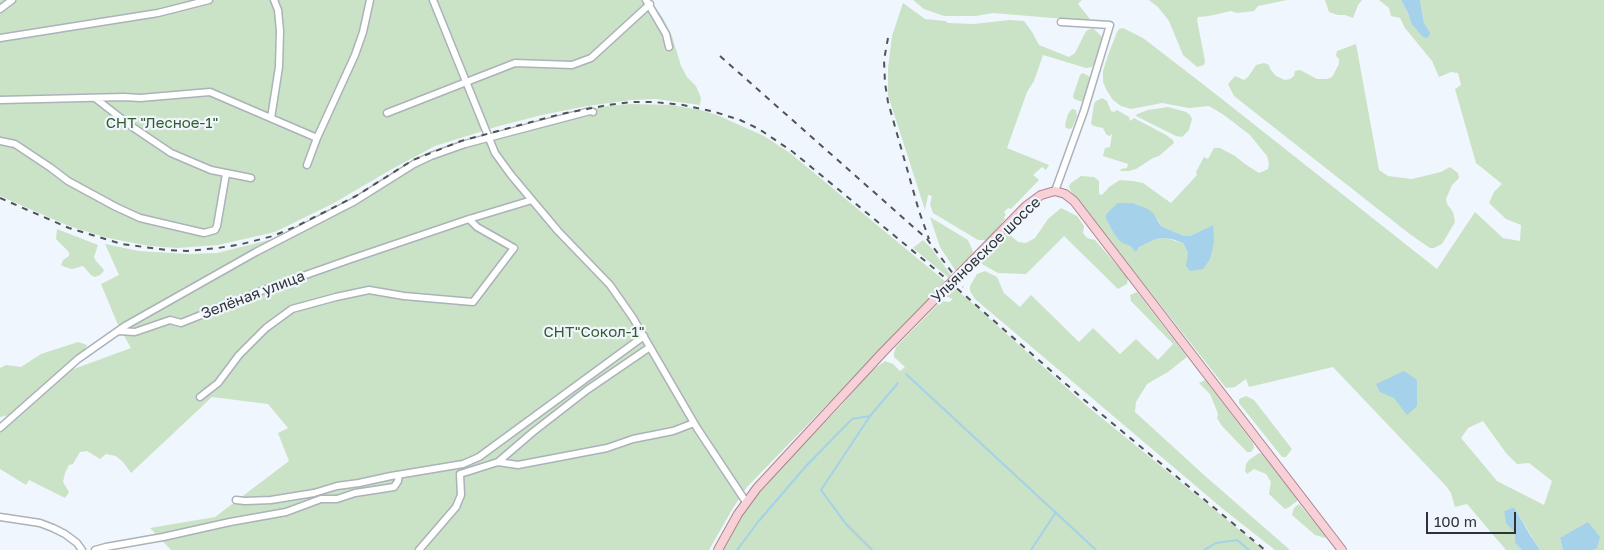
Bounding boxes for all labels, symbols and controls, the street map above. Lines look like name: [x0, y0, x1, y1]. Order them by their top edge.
park label: СНТ "Лесное-1": [106, 114, 218, 132]
street label: Ульяновское шоссе: [928, 193, 1044, 307]
street label: Зелёная улица: [199, 267, 307, 323]
park label: СНТ"Сокол-1": [543, 323, 645, 341]
scale bar: [1429, 502, 1519, 534]
text: 100 m: [1434, 512, 1477, 530]

